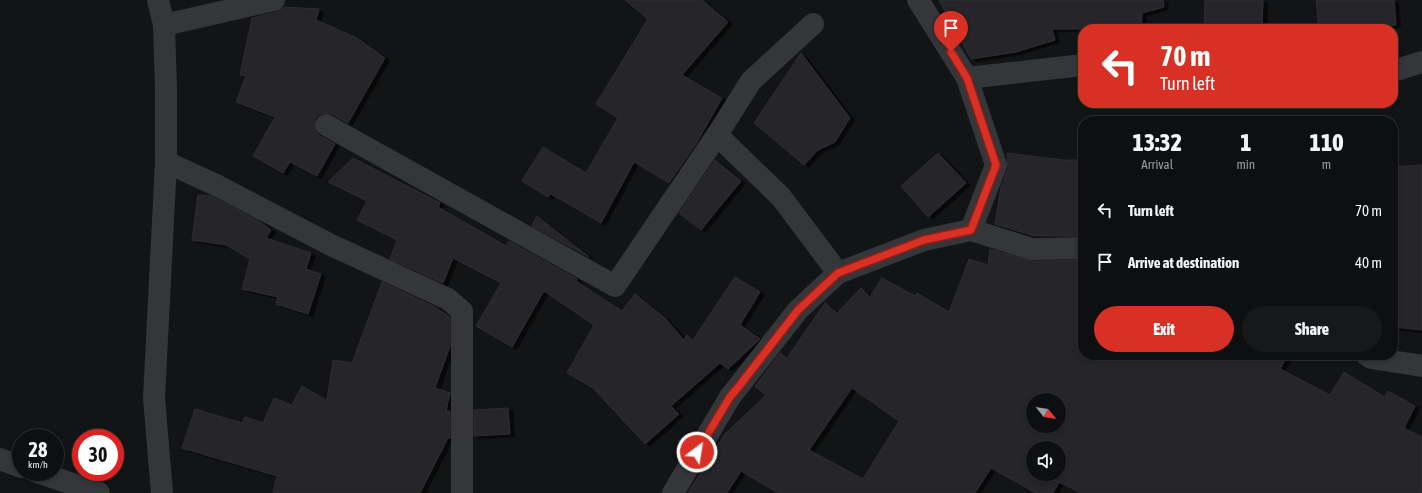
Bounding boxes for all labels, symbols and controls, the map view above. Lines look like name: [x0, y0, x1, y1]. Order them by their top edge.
pin: [934, 11, 968, 52]
icon: arrive: [940, 17, 962, 39]
icon: left: [1094, 40, 1146, 92]
text: 70 m: [1160, 40, 1210, 72]
text: Turn left: [1160, 73, 1215, 94]
text: 13:32: [1133, 129, 1182, 156]
text: 1: [1240, 129, 1251, 156]
text: 110: [1310, 129, 1343, 156]
text: Arrival: [1141, 157, 1173, 172]
text: min: [1236, 157, 1255, 172]
text: m: [1322, 157, 1331, 172]
icon: left: [1094, 199, 1116, 221]
text: Turn left: [1128, 202, 1174, 219]
text: 70 m: [1355, 202, 1382, 219]
icon: arrive: [1094, 251, 1116, 273]
text: Arrive at destination: [1128, 254, 1239, 271]
text: 40 m: [1355, 254, 1382, 271]
button: Exit: [1094, 306, 1234, 352]
button: Share: [1242, 306, 1382, 352]
north arrow: [1026, 393, 1066, 433]
map controls: [1026, 393, 1066, 481]
speed limit sign: 30: [72, 429, 124, 481]
position arrow: [676, 431, 718, 473]
text: 28: [29, 438, 47, 461]
button: sound: [1026, 441, 1066, 481]
text: km/h: [28, 459, 48, 470]

